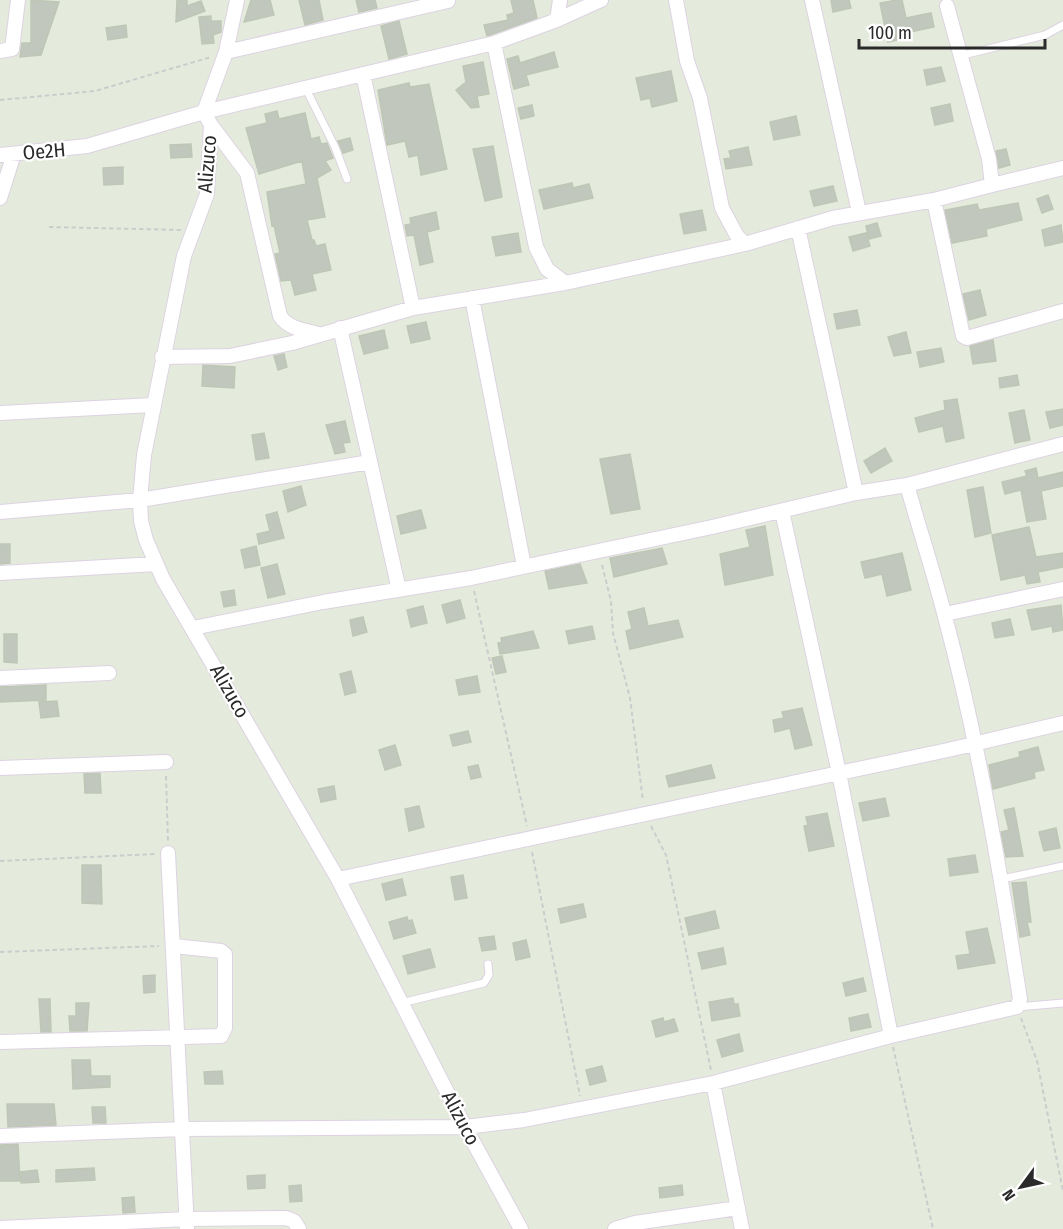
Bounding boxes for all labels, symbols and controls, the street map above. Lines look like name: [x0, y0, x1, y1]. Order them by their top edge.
scale bar: [859, 12, 1045, 50]
text: 100 m: [868, 22, 912, 44]
street label: Alizuco: [193, 134, 221, 194]
street label: Oe2H: [22, 137, 66, 165]
street label: Alizuco: [205, 660, 255, 722]
street label: Alizuco: [437, 1087, 485, 1149]
north arrow: [991, 1157, 1051, 1217]
text: N: [998, 1186, 1019, 1204]

